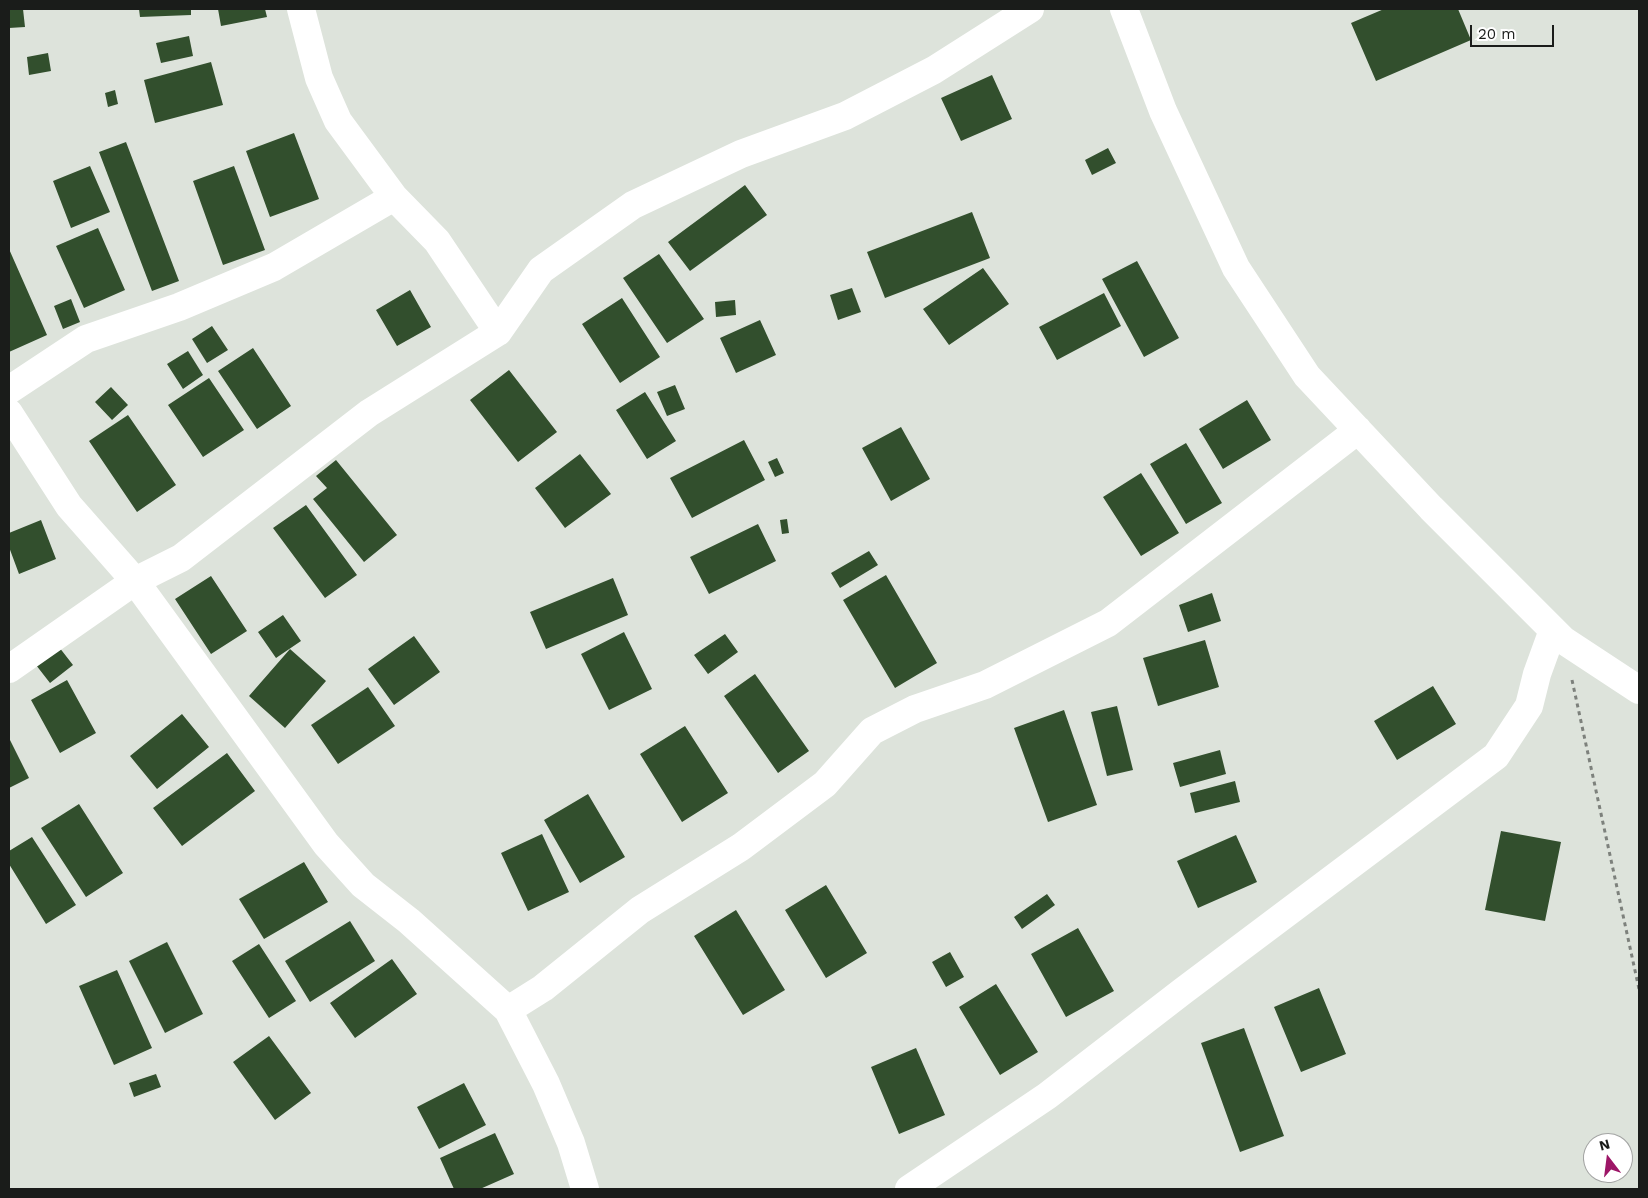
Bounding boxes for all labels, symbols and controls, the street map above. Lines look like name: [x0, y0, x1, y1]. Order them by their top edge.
scale bar: [1473, 15, 1557, 47]
text: 20 m: [1478, 25, 1516, 43]
north arrow: [1583, 1133, 1633, 1183]
text: N: [1597, 1135, 1611, 1154]

